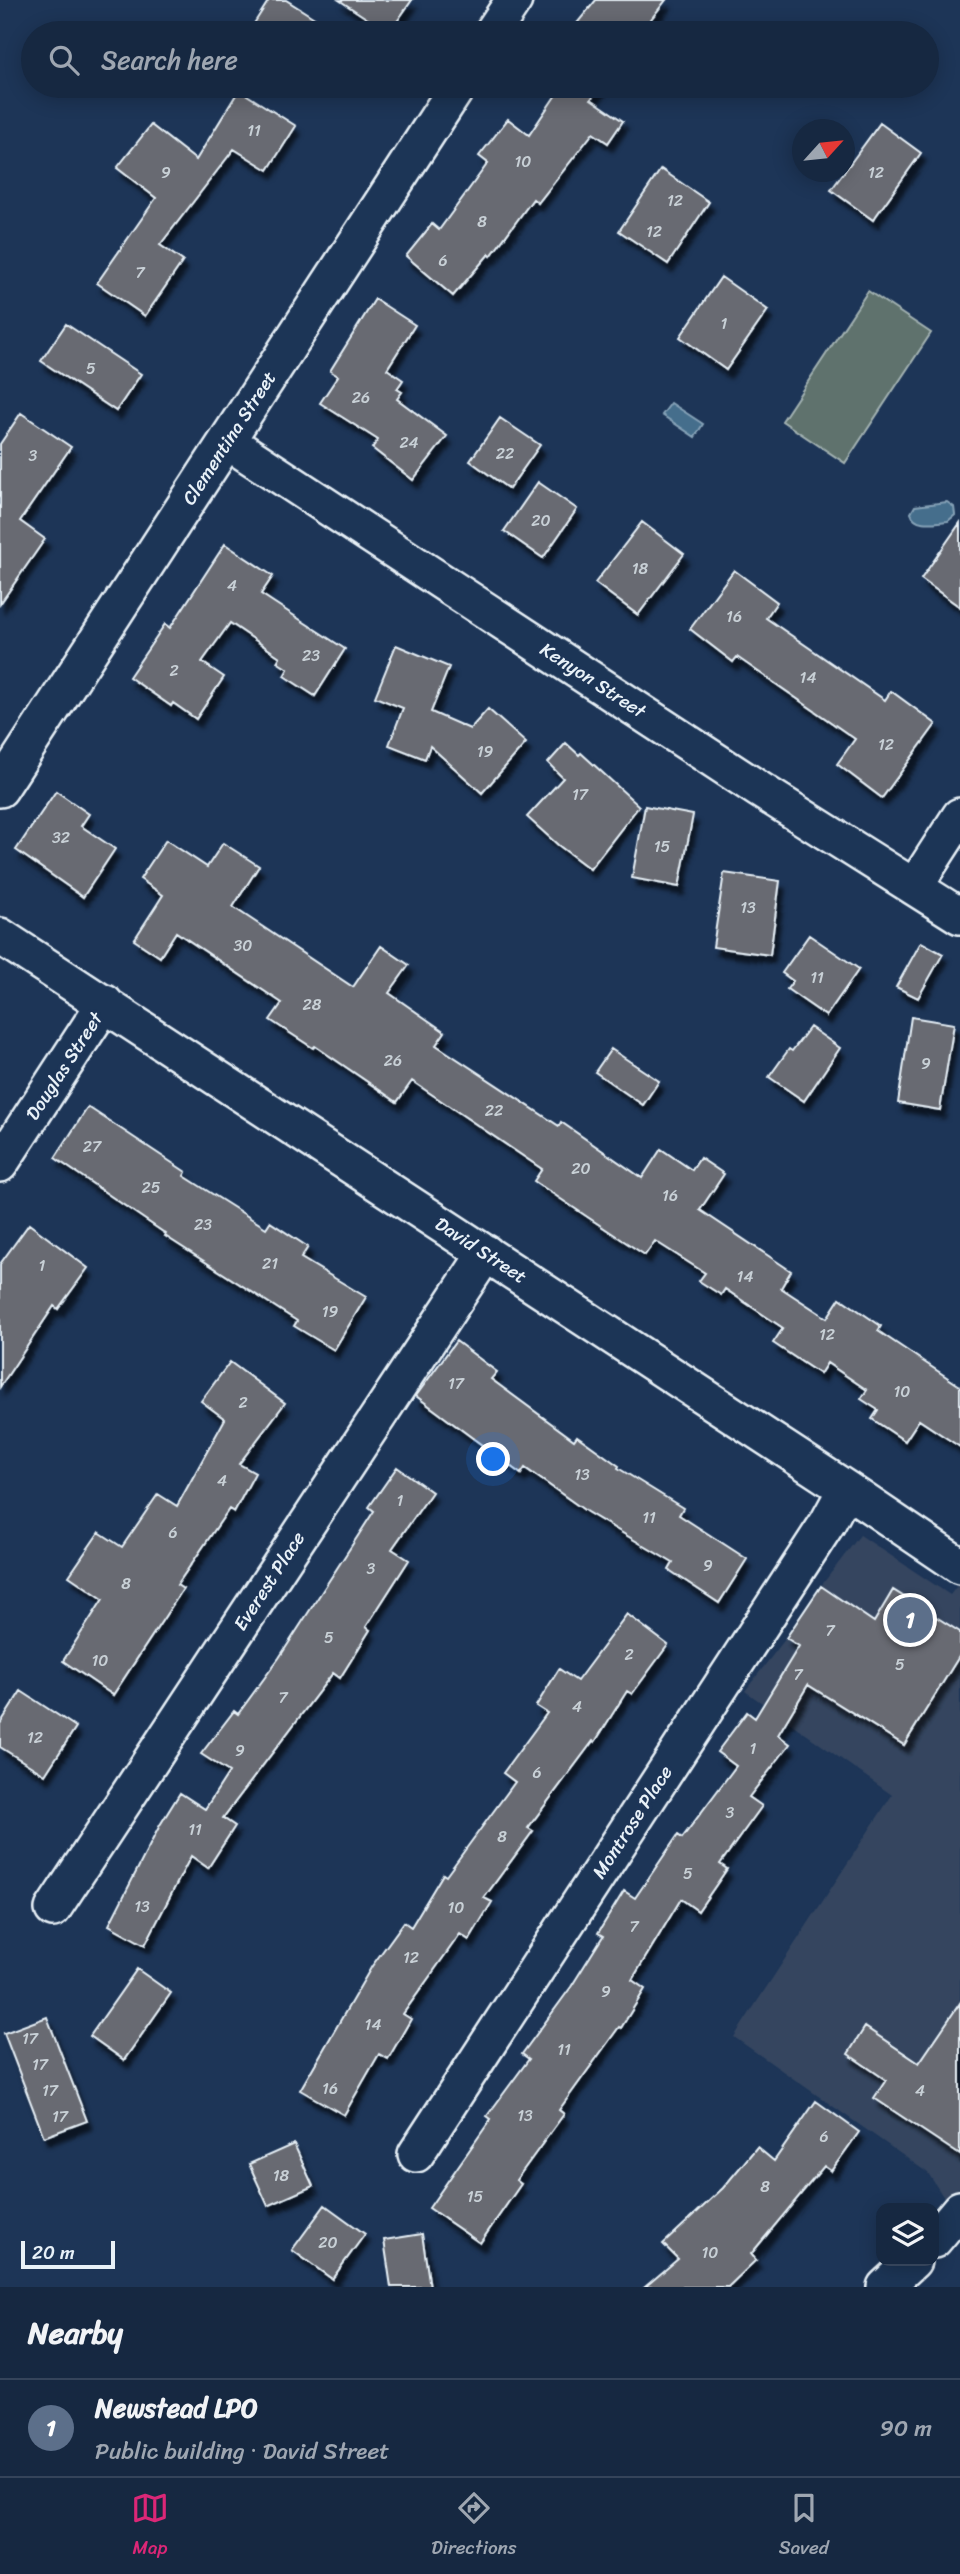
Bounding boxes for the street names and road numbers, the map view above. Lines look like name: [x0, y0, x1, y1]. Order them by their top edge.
street label: Clementina Street: [173, 364, 285, 512]
street label: Kenyon Street: [533, 633, 654, 728]
street label: Douglas Street: [16, 1004, 112, 1127]
street label: David Street: [428, 1208, 534, 1292]
street label: Everest Place: [224, 1524, 314, 1638]
street label: Montrose Place: [583, 1758, 681, 1885]

